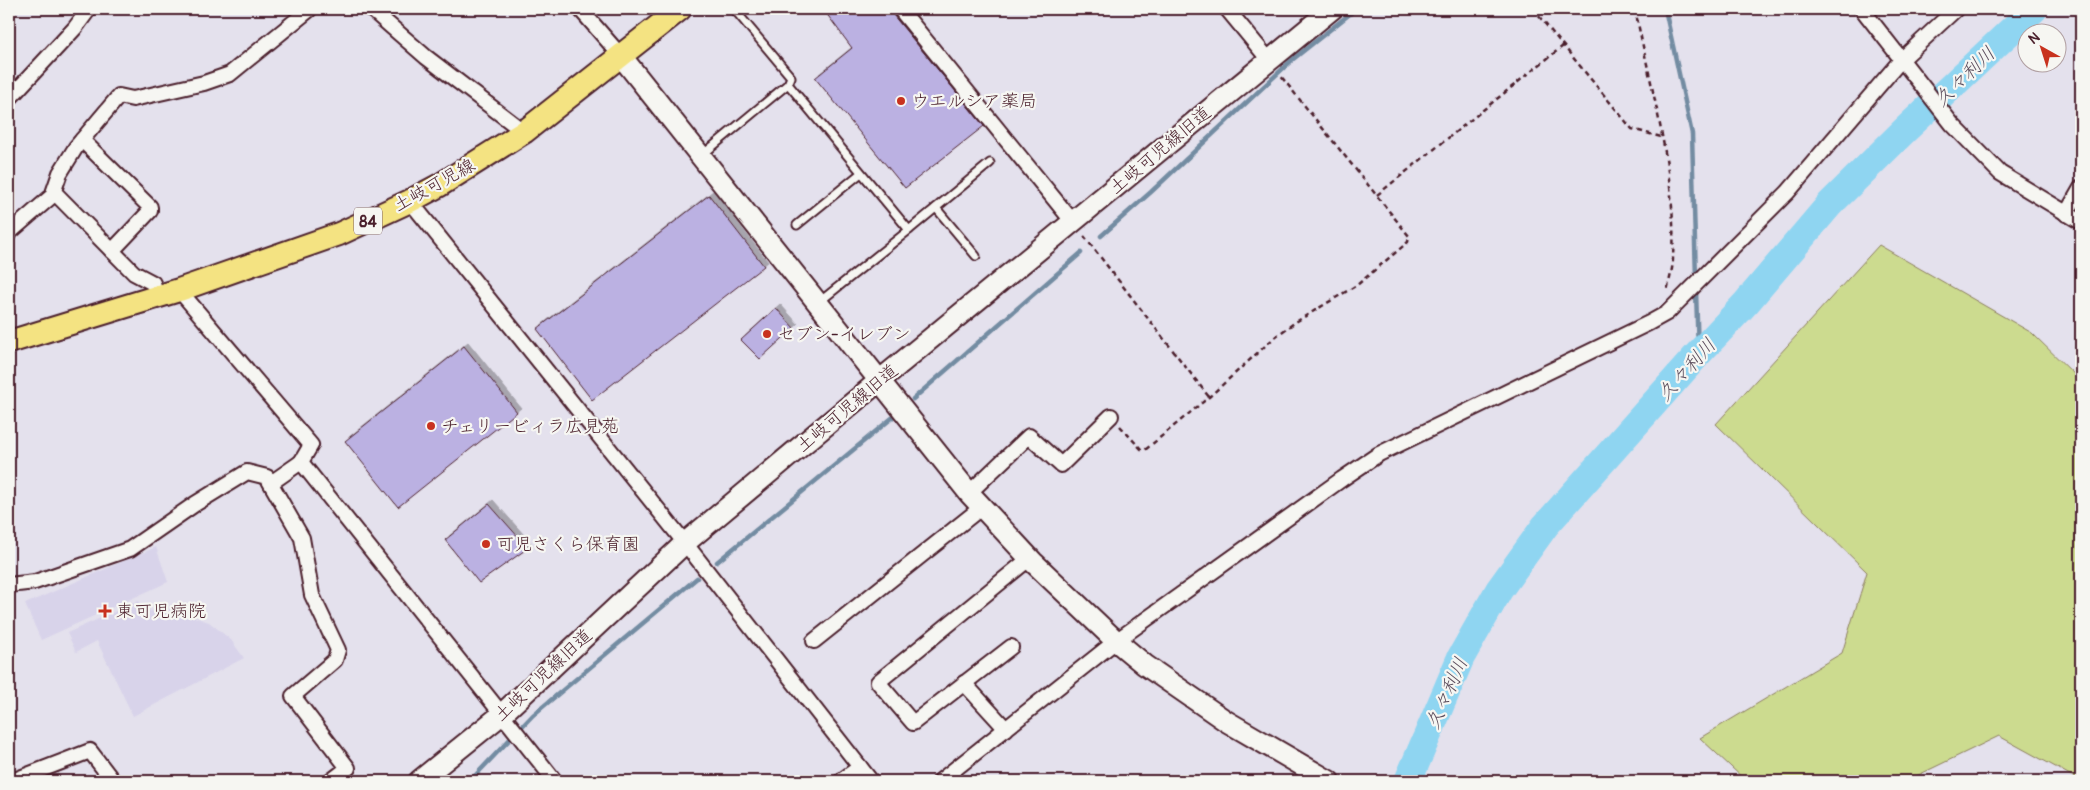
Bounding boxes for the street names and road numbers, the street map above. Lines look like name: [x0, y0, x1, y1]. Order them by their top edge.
street label: 土岐可児線旧道: [1105, 101, 1216, 200]
street label: 土岐可児線: [389, 154, 479, 217]
road number: 84: [354, 208, 382, 235]
street label: 土岐可児線旧道: [792, 359, 903, 458]
street label: 土岐可児線旧道: [489, 624, 597, 727]

